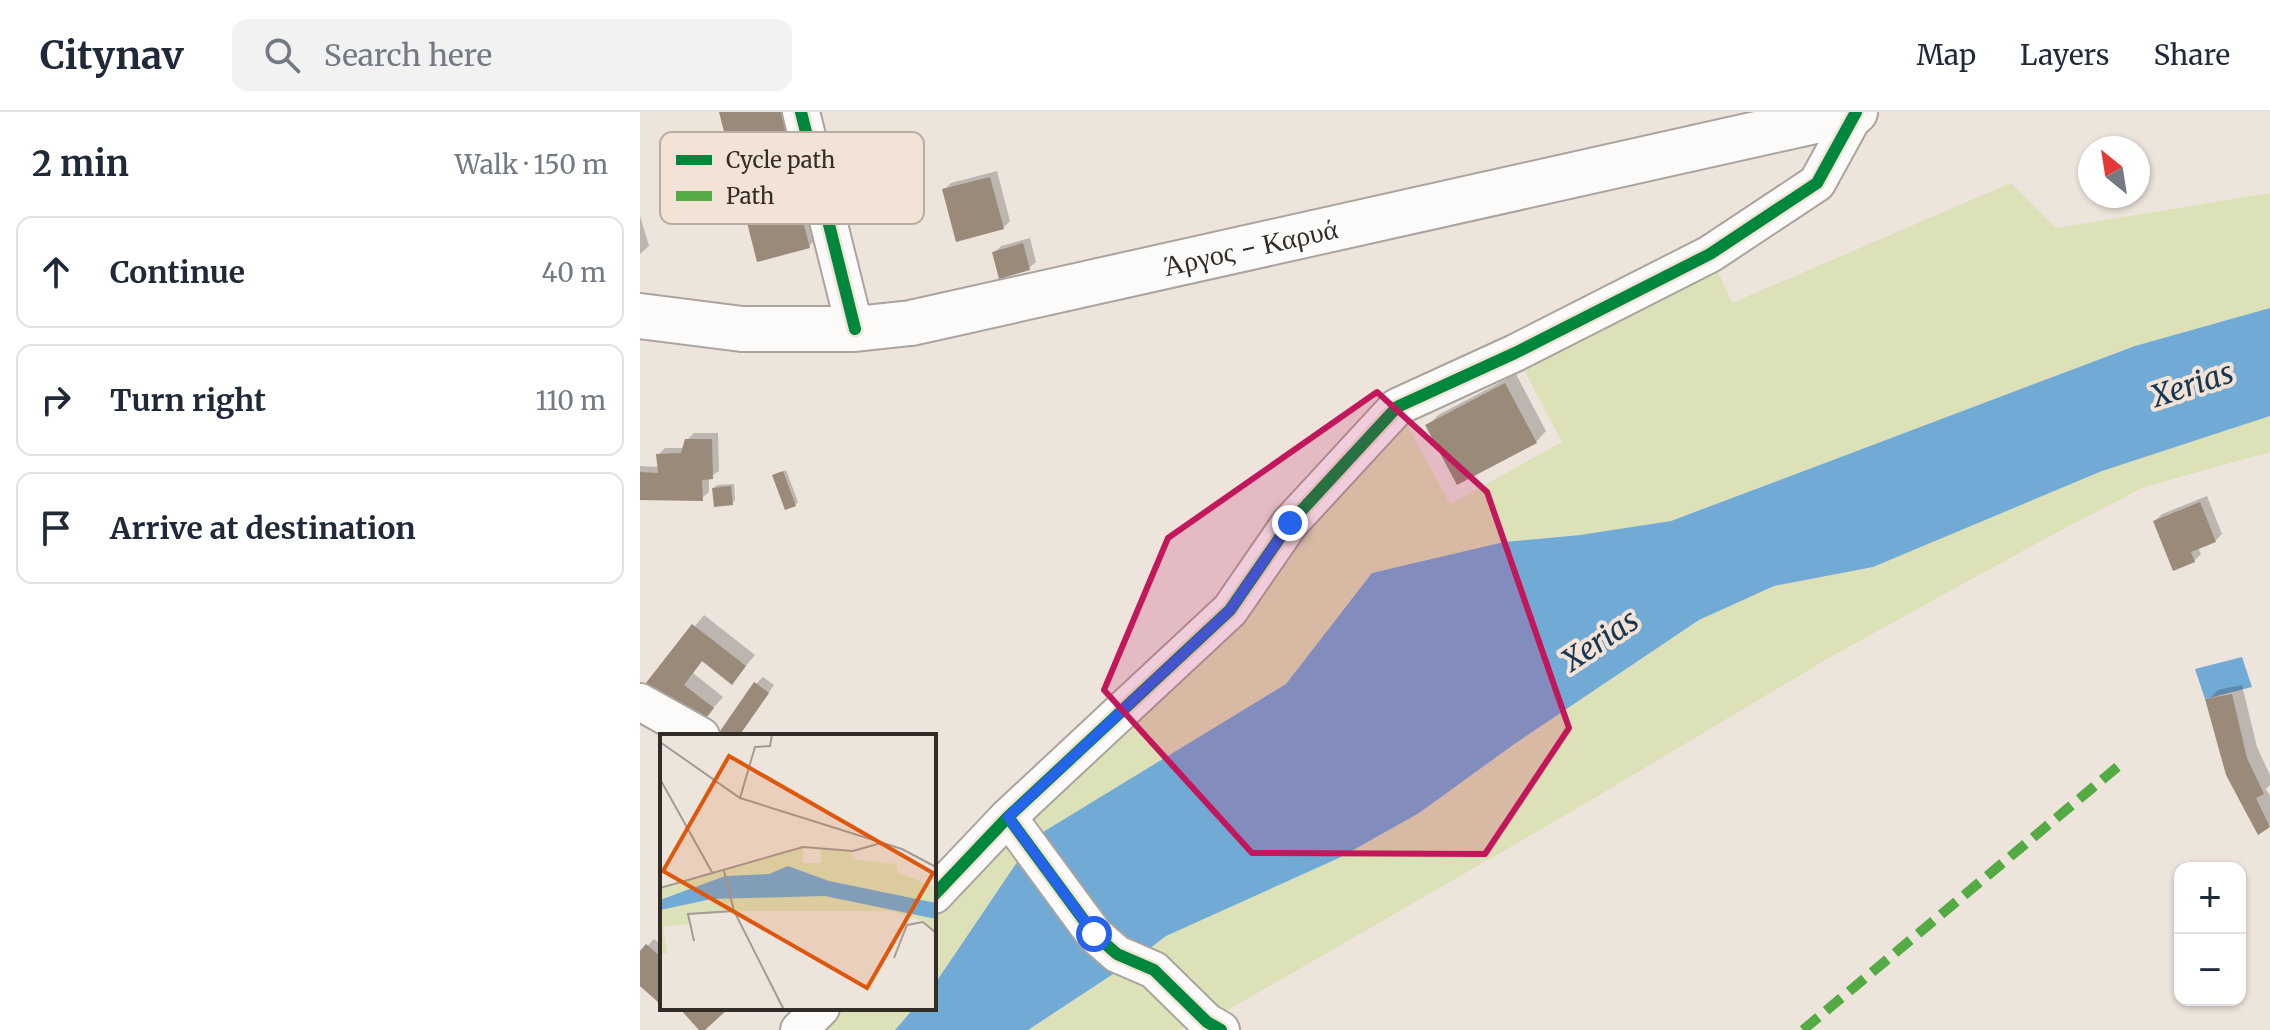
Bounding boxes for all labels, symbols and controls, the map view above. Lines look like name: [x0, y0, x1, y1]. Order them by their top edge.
search box: [232, 19, 792, 91]
text: Citynav: [40, 32, 184, 79]
icon: search: [260, 33, 304, 77]
text: Search here: [324, 36, 492, 74]
text: Map: [1916, 37, 1976, 73]
text: Layers: [2020, 37, 2109, 73]
text: Share: [2153, 37, 2230, 73]
legend: [660, 132, 924, 224]
north arrow: [2078, 136, 2150, 208]
text: 2 min: [32, 143, 129, 185]
text: Cycle path: [726, 146, 836, 174]
text: Walk · 150 m: [455, 148, 608, 181]
text: Path: [726, 182, 775, 210]
street label: Άργος - Καρυά: [1160, 210, 1341, 284]
icon: ahead: [34, 250, 78, 294]
text: Continue: [110, 253, 245, 291]
text: 40 m: [542, 256, 606, 289]
water label: Xerias: [2145, 353, 2238, 415]
icon: right: [34, 378, 78, 422]
text: Turn right: [110, 381, 266, 419]
text: 110 m: [536, 384, 606, 417]
route end: [1272, 505, 1308, 541]
icon: arrive: [34, 506, 78, 550]
text: Arrive at destination: [110, 509, 416, 547]
water label: Xerias: [1554, 601, 1645, 680]
inset map: [660, 734, 936, 1010]
map controls: [2174, 862, 2246, 1006]
button: +: [2174, 862, 2246, 934]
route start: [1076, 916, 1112, 952]
button: −: [2174, 934, 2246, 1006]

